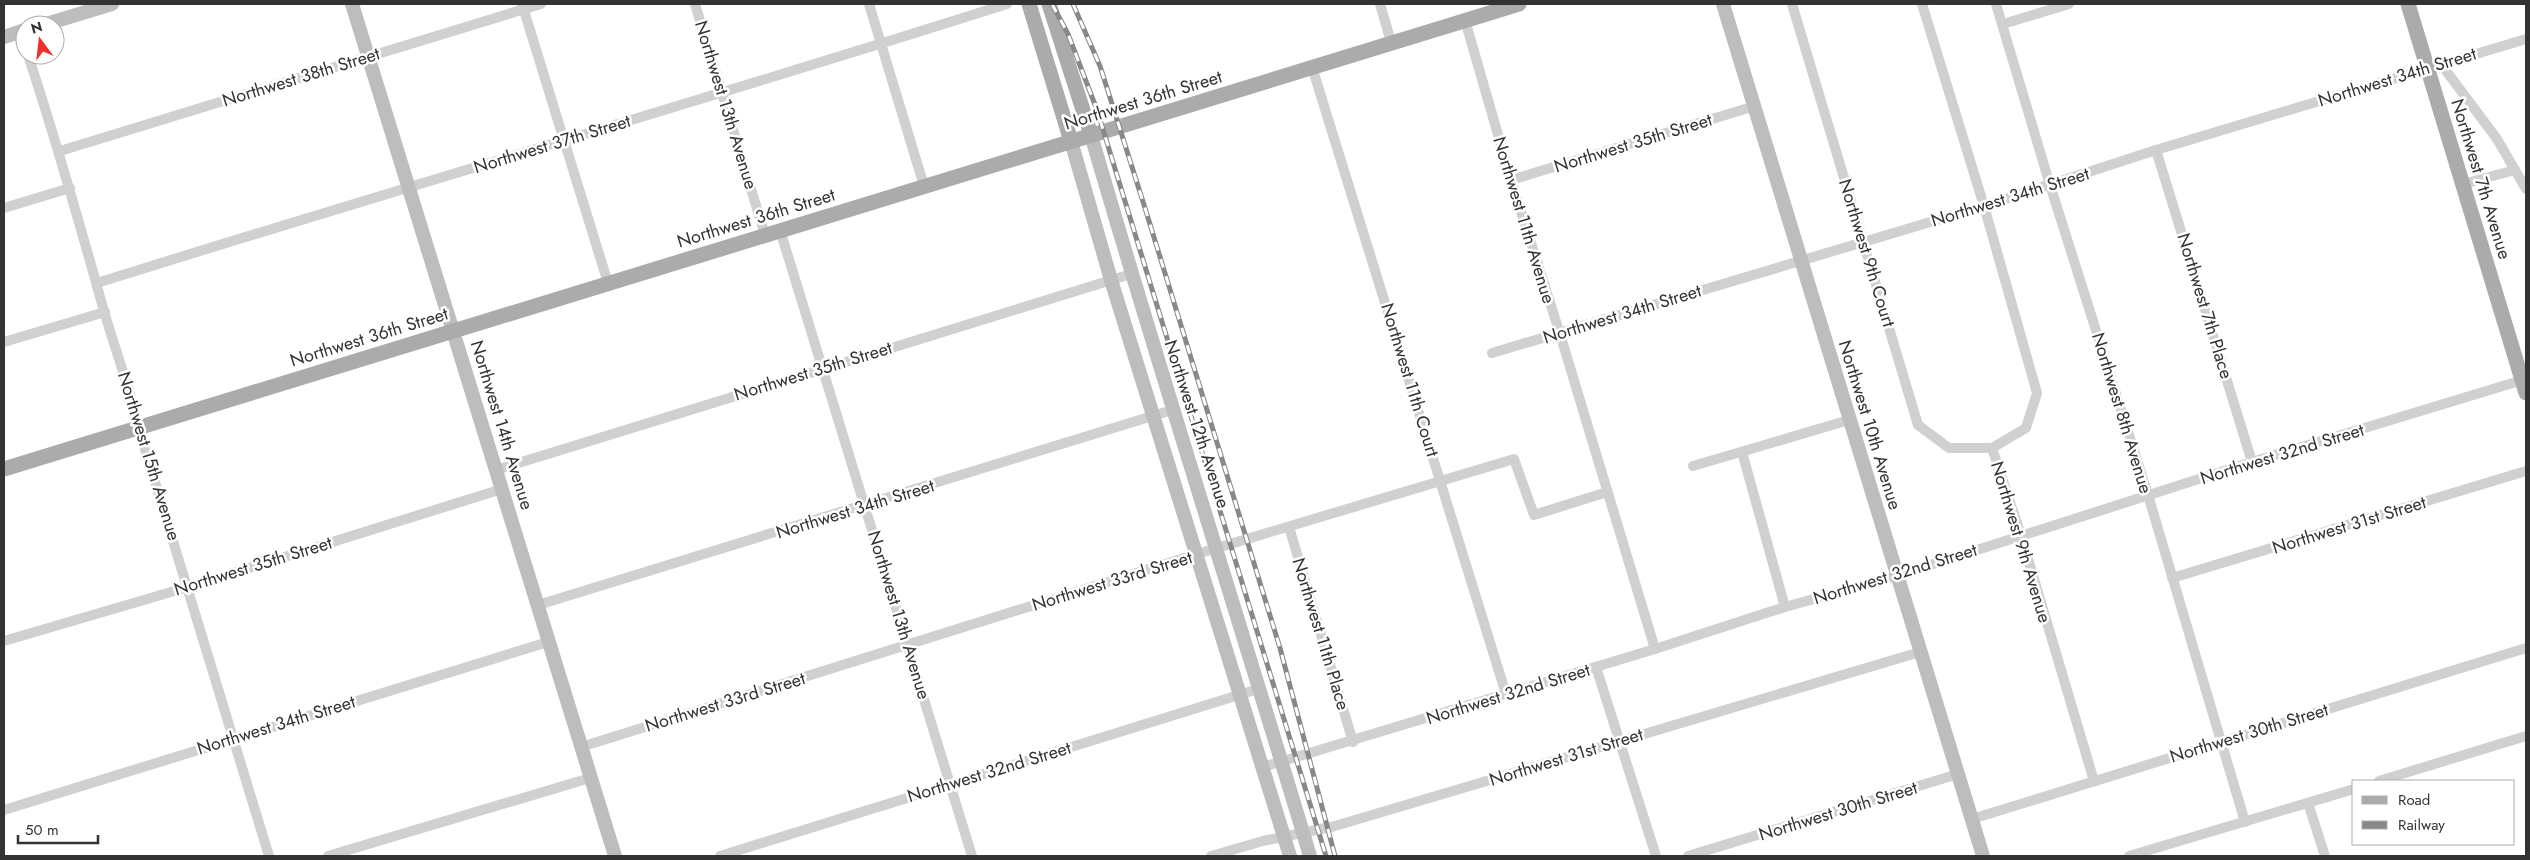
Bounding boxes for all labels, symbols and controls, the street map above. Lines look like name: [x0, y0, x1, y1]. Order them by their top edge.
north arrow: [15, 15, 65, 65]
text: N: [29, 16, 45, 39]
street label: Northwest 13th Avenue: [688, 18, 764, 192]
street label: Northwest 38th Street: [219, 40, 384, 113]
street label: Northwest 34th Street: [2315, 40, 2480, 113]
street label: Northwest 36th Street: [1061, 63, 1226, 136]
street label: Northwest 7th Avenue: [2444, 96, 2518, 262]
street label: Northwest 35th Street: [1551, 106, 1716, 179]
street label: Northwest 37th Street: [470, 108, 634, 180]
street label: Northwest 11th Avenue: [1486, 133, 1562, 307]
street label: Northwest 34th Street: [1928, 160, 2093, 233]
street label: Northwest 9th Court: [1832, 176, 1902, 331]
street label: Northwest 36th Street: [674, 181, 839, 254]
street label: Northwest 7th Place: [2170, 230, 2240, 382]
street label: Northwest 34th Street: [1540, 277, 1705, 350]
street label: Northwest 36th Street: [287, 300, 452, 373]
street label: Northwest 11th Court: [1374, 300, 1446, 461]
street label: Northwest 8th Avenue: [2085, 329, 2159, 497]
street label: Northwest 35th Street: [731, 334, 896, 407]
street label: Northwest 14th Avenue: [464, 337, 540, 513]
street label: Northwest 12th Avenue: [1158, 337, 1236, 511]
street label: Northwest 10th Avenue: [1832, 337, 1908, 513]
street label: Northwest 15th Avenue: [111, 368, 187, 544]
street label: Northwest 32nd Street: [2197, 417, 2368, 491]
street label: Northwest 9th Avenue: [1984, 458, 2058, 626]
street label: Northwest 34th Street: [773, 472, 938, 545]
street label: Northwest 31st Street: [2269, 489, 2430, 561]
street label: Northwest 13th Avenue: [861, 528, 937, 702]
street label: Northwest 35th Street: [171, 529, 336, 602]
street label: Northwest 32nd Street: [1810, 537, 1981, 611]
street label: Northwest 33rd Street: [1029, 544, 1196, 618]
street label: Northwest 11th Place: [1286, 555, 1356, 713]
street label: Northwest 32nd Street: [1423, 657, 1594, 731]
street label: Northwest 33rd Street: [642, 665, 809, 739]
street label: Northwest 34th Street: [194, 688, 359, 761]
street label: Northwest 30th Street: [2166, 696, 2332, 769]
street label: Northwest 31st Street: [1486, 721, 1647, 793]
street label: Northwest 32nd Street: [904, 735, 1075, 809]
street label: Northwest 30th Street: [1755, 774, 1921, 847]
legend: [2352, 780, 2515, 845]
text: Road: [2398, 789, 2430, 811]
scale bar: [18, 812, 98, 844]
text: Railway: [2398, 814, 2445, 836]
text: 50 m: [25, 819, 59, 841]

